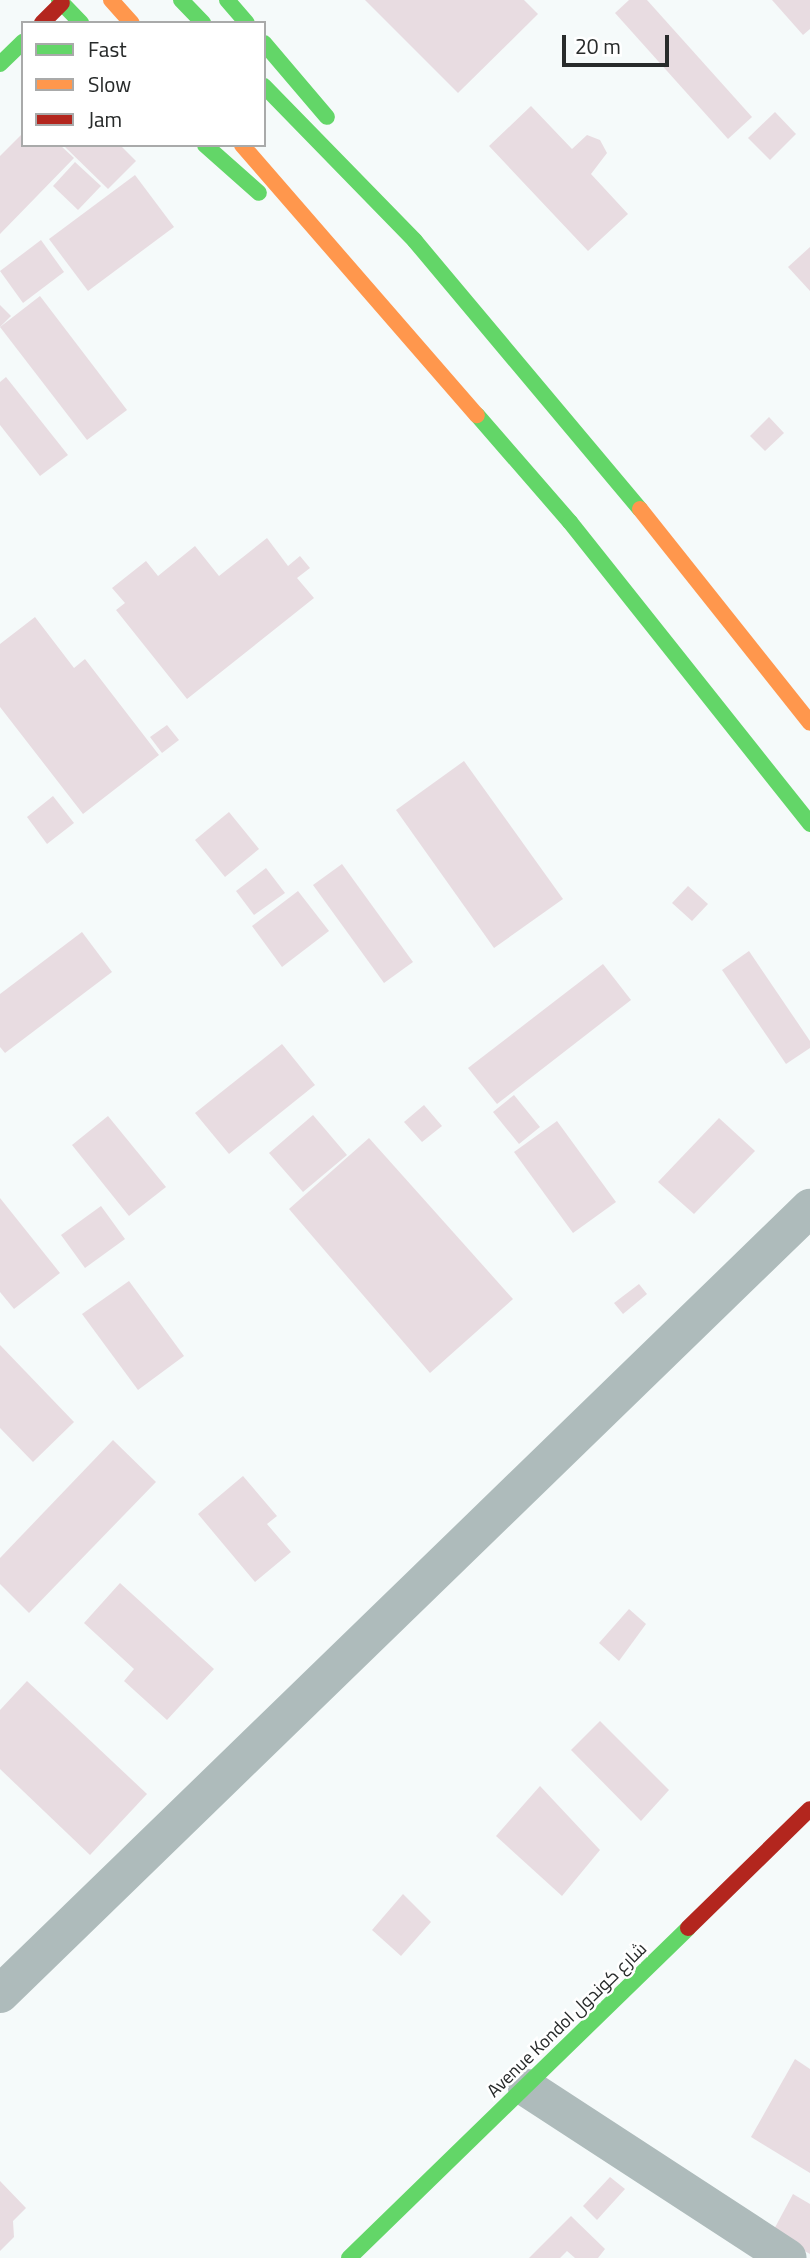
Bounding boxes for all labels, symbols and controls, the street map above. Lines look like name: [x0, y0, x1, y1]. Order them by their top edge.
legend: [21, 21, 266, 147]
scale bar: [565, 21, 672, 65]
text: 20 m: [575, 27, 621, 66]
text: Fast: [88, 30, 127, 69]
text: Slow: [88, 65, 131, 104]
text: Jam: [88, 100, 122, 139]
street label: Avenue Kondol شارع كوندول: [483, 1938, 651, 2102]

